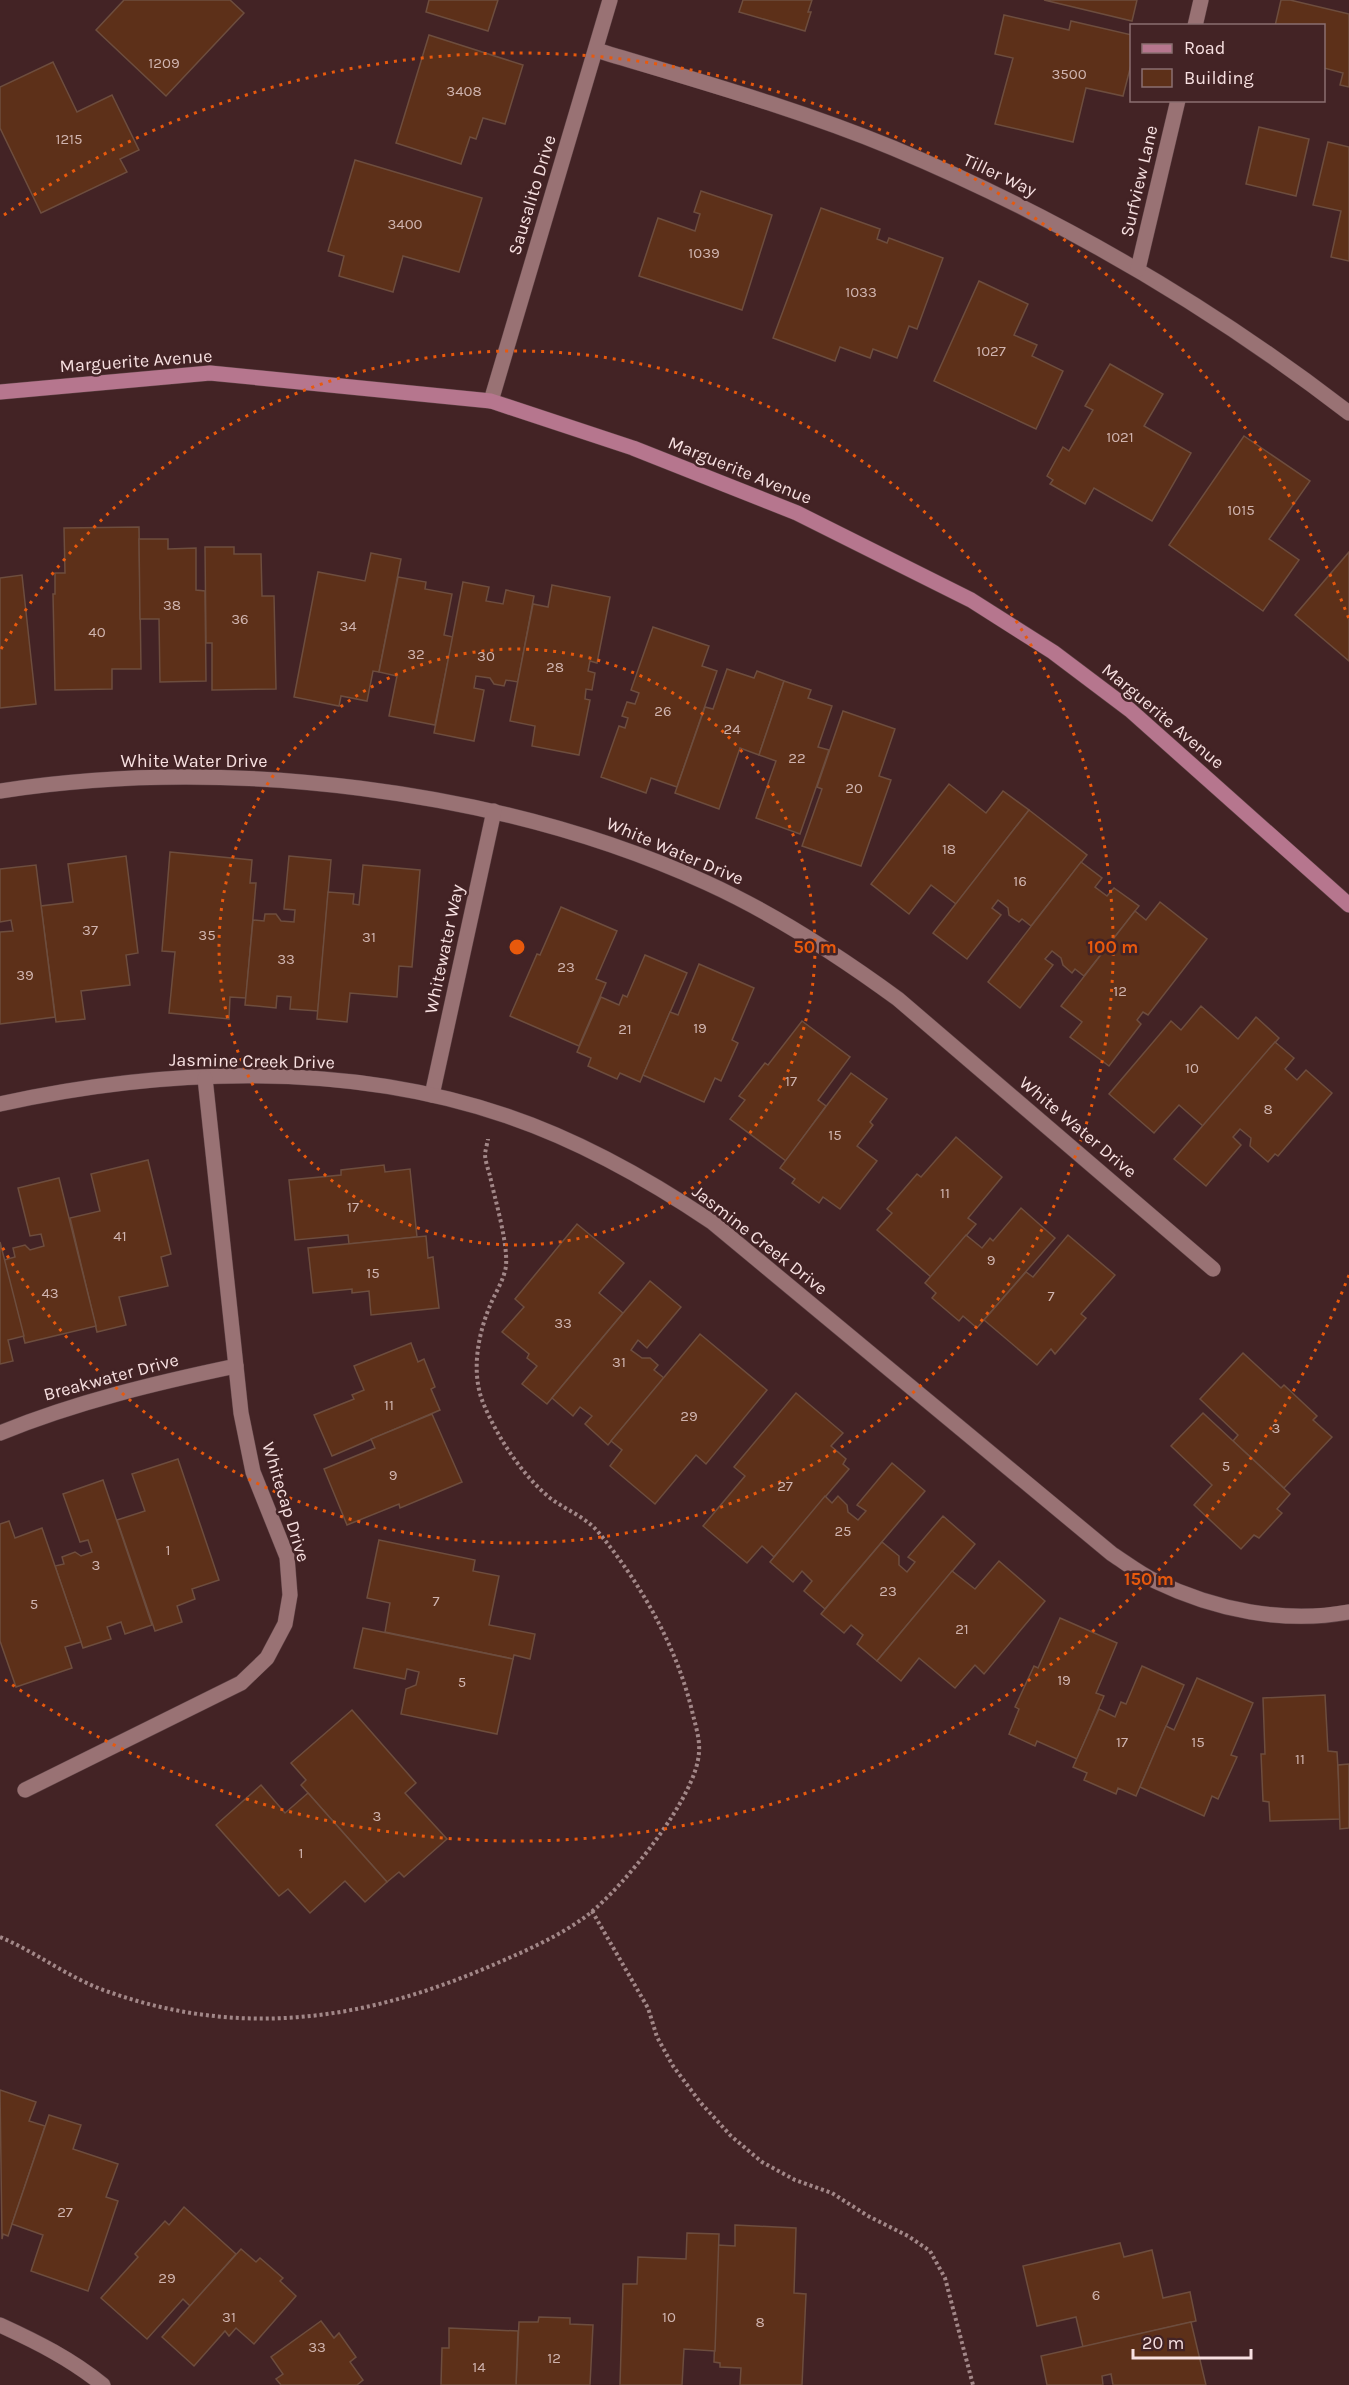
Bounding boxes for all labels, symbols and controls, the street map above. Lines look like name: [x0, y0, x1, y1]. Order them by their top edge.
legend: [1130, 24, 1325, 102]
text: Road: [1184, 37, 1225, 59]
house number: 1209: [148, 54, 180, 72]
house number: 3500: [1051, 65, 1087, 83]
text: Building: [1184, 67, 1254, 89]
house number: 3408: [446, 82, 482, 100]
street label: Surfview Lane: [1115, 123, 1163, 239]
house number: 1215: [55, 130, 83, 148]
street label: Sausalito Drive: [503, 132, 561, 258]
street label: Tiller Way: [960, 148, 1041, 202]
house number: 3400: [387, 215, 423, 233]
house number: 1039: [688, 244, 720, 262]
house number: 1033: [845, 283, 877, 301]
house number: 1027: [976, 342, 1006, 360]
street label: Marguerite Avenue: [59, 345, 213, 377]
house number: 1021: [1106, 428, 1134, 446]
street label: Marguerite Avenue: [665, 431, 815, 509]
house number: 1015: [1227, 501, 1255, 519]
house number: 38: [163, 596, 181, 614]
house number: 36: [231, 610, 249, 628]
house number: 34: [339, 617, 357, 635]
house number: 40: [88, 623, 106, 641]
house number: 32: [407, 645, 425, 663]
house number: 30: [477, 647, 495, 665]
house number: 28: [546, 658, 564, 676]
street label: Marguerite Avenue: [1097, 658, 1229, 774]
house number: 26: [654, 702, 672, 720]
house number: 24: [723, 720, 741, 738]
house number: 22: [788, 749, 806, 767]
street label: White Water Drive: [121, 750, 267, 772]
house number: 20: [845, 779, 863, 797]
street label: White Water Drive: [603, 812, 747, 890]
house number: 18: [942, 840, 956, 858]
house number: 16: [1013, 872, 1027, 890]
street label: Whitewater Way: [420, 882, 469, 1016]
house number: 37: [82, 921, 98, 939]
house number: 35: [198, 926, 216, 944]
house number: 31: [362, 928, 376, 946]
text: 50 m: [793, 936, 837, 958]
text: 100 m: [1088, 936, 1138, 958]
centre of rings: [507, 937, 527, 957]
house number: 33: [277, 950, 295, 968]
house number: 23: [557, 958, 575, 976]
house number: 39: [16, 966, 34, 984]
house number: 12: [1113, 982, 1127, 1000]
house number: 19: [693, 1019, 707, 1037]
house number: 21: [618, 1020, 632, 1038]
street label: Jasmine Creek Drive: [169, 1049, 335, 1073]
house number: 10: [1185, 1059, 1199, 1077]
street label: White Water Drive: [1015, 1071, 1141, 1183]
house number: 17: [785, 1072, 797, 1090]
house number: 8: [1263, 1100, 1273, 1118]
house number: 15: [828, 1126, 842, 1144]
street label: Jasmine Creek Drive: [688, 1180, 832, 1300]
house number: 11: [940, 1184, 950, 1202]
house number: 17: [347, 1198, 359, 1216]
house number: 41: [113, 1227, 127, 1245]
house number: 9: [987, 1251, 995, 1269]
house number: 15: [366, 1264, 380, 1282]
house number: 43: [41, 1284, 59, 1302]
house number: 7: [1047, 1287, 1055, 1305]
house number: 33: [554, 1314, 572, 1332]
street label: Breakwater Drive: [41, 1348, 181, 1406]
house number: 31: [612, 1353, 626, 1371]
house number: 11: [384, 1396, 394, 1414]
house number: 29: [680, 1407, 698, 1425]
house number: 3: [1272, 1419, 1280, 1437]
street label: Whitecap Drive: [257, 1439, 315, 1565]
house number: 5: [1222, 1457, 1230, 1475]
house number: 9: [389, 1466, 397, 1484]
house number: 27: [777, 1477, 793, 1495]
house number: 25: [834, 1522, 852, 1540]
house number: 1: [166, 1541, 170, 1559]
house number: 3: [92, 1556, 100, 1574]
text: 150 m: [1124, 1568, 1174, 1590]
house number: 23: [879, 1582, 897, 1600]
house number: 7: [432, 1592, 440, 1610]
house number: 5: [30, 1595, 38, 1613]
house number: 21: [955, 1620, 969, 1638]
house number: 19: [1057, 1671, 1071, 1689]
house number: 5: [458, 1673, 466, 1691]
house number: 17: [1116, 1733, 1128, 1751]
house number: 15: [1191, 1733, 1205, 1751]
house number: 11: [1295, 1750, 1305, 1768]
house number: 3: [373, 1807, 381, 1825]
house number: 1: [299, 1844, 303, 1862]
house number: 27: [57, 2203, 73, 2221]
house number: 29: [158, 2269, 176, 2287]
house number: 6: [1092, 2286, 1100, 2304]
house number: 31: [222, 2308, 236, 2326]
house number: 10: [662, 2308, 676, 2326]
house number: 8: [755, 2313, 765, 2331]
scale bar: [1133, 2322, 1252, 2360]
text: 20 m: [1142, 2332, 1184, 2354]
house number: 33: [308, 2338, 326, 2356]
house number: 12: [547, 2349, 561, 2367]
house number: 14: [472, 2358, 486, 2376]

